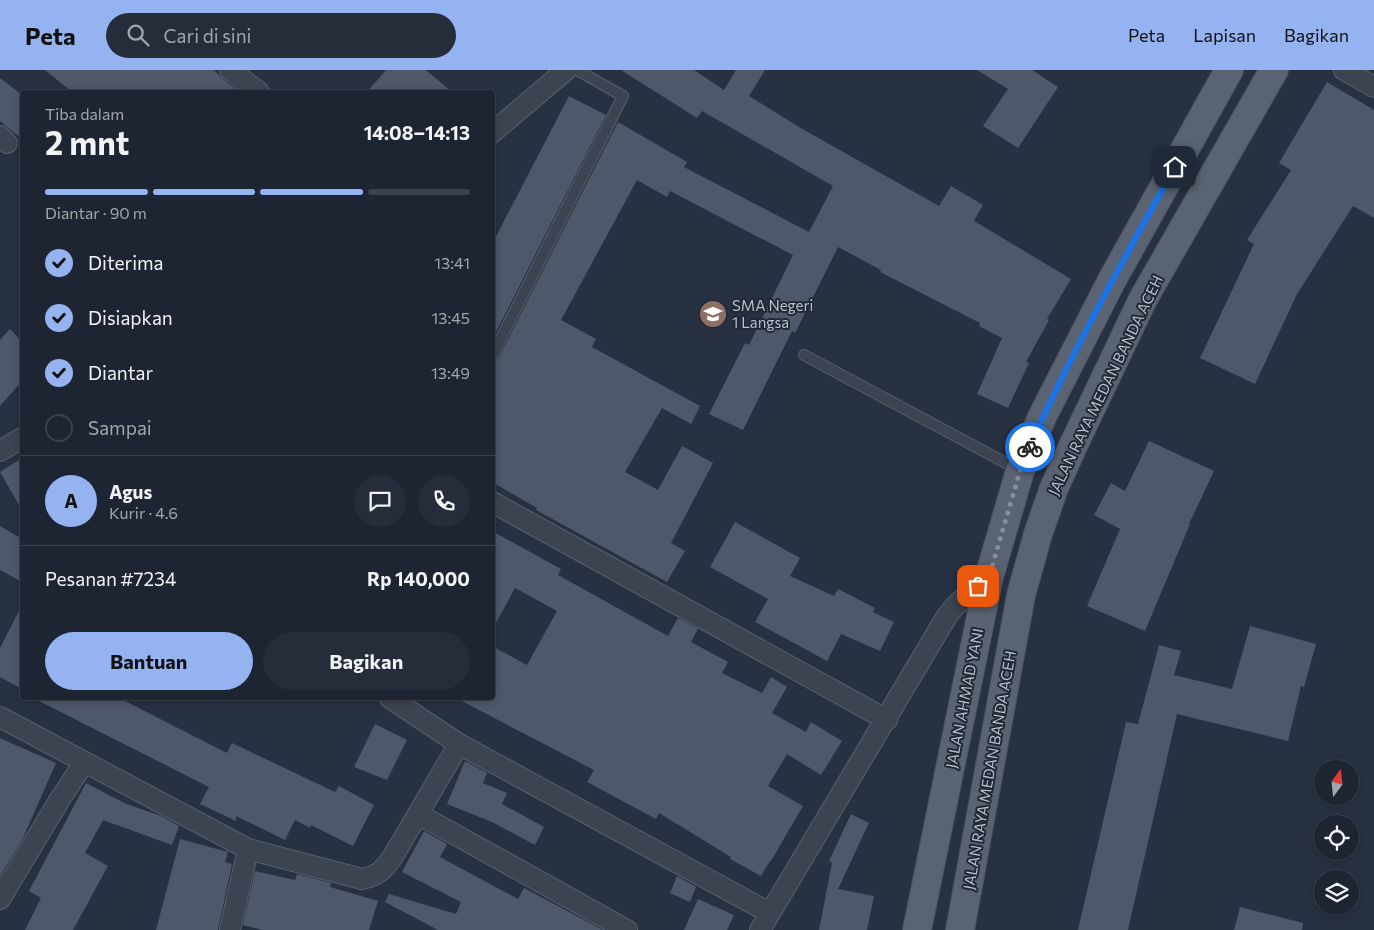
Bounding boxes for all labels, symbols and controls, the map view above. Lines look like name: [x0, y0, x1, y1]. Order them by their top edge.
search box: [106, 13, 456, 58]
text: Peta: [25, 21, 76, 50]
icon: search: [124, 21, 152, 49]
text: Cari di sini: [164, 24, 251, 47]
text: Peta: [1128, 24, 1165, 46]
text: Lapisan: [1193, 24, 1256, 46]
text: Bagikan: [1284, 24, 1349, 46]
text: Tiba dalam: [45, 104, 124, 123]
text: 14:08–14:13: [364, 121, 470, 144]
text: 2 mnt: [45, 122, 129, 162]
pin: [1154, 146, 1196, 188]
icon: home: [1161, 153, 1189, 181]
text: Diantar · 90 m: [45, 203, 147, 222]
icon: check: [45, 249, 73, 277]
text: Diterima: [88, 251, 164, 274]
text: 13:41: [434, 253, 470, 272]
street label: JALAN RAYA MEDAN BANDA ACEH: [1044, 272, 1166, 498]
place label: SMA Negeri 1 Langsa: [732, 296, 813, 331]
school or university icon: SMA Negeri 1 Langsa: [698, 299, 728, 329]
icon: check: [45, 304, 73, 332]
text: Disiapkan: [88, 306, 173, 329]
text: 13:45: [431, 308, 470, 327]
icon: check: [45, 359, 73, 387]
text: Diantar: [88, 361, 153, 384]
text: 13:49: [431, 363, 470, 382]
text: Sampai: [88, 416, 152, 439]
courier: [1005, 422, 1055, 472]
icon: bike: [1016, 433, 1044, 461]
button: chat: [354, 475, 406, 527]
button: phone: [418, 475, 470, 527]
text: Agus: [109, 480, 152, 503]
text: A: [64, 489, 78, 512]
text: Kurir · 4.6: [109, 503, 178, 522]
pin: [957, 565, 999, 607]
text: Pesanan #7234: [45, 567, 176, 590]
text: Rp 140,000: [367, 567, 470, 590]
icon: bag: [964, 572, 992, 600]
street label: JALAN AHMAD YANI: [942, 626, 986, 770]
button: Bantuan: [45, 632, 253, 690]
button: Bagikan: [263, 632, 470, 690]
street label: JALAN RAYA MEDAN BANDA ACEH: [959, 649, 1019, 891]
north arrow: [1314, 760, 1359, 805]
map controls: [1314, 760, 1359, 915]
button: locate: [1314, 815, 1359, 860]
button: layers: [1314, 870, 1359, 915]

